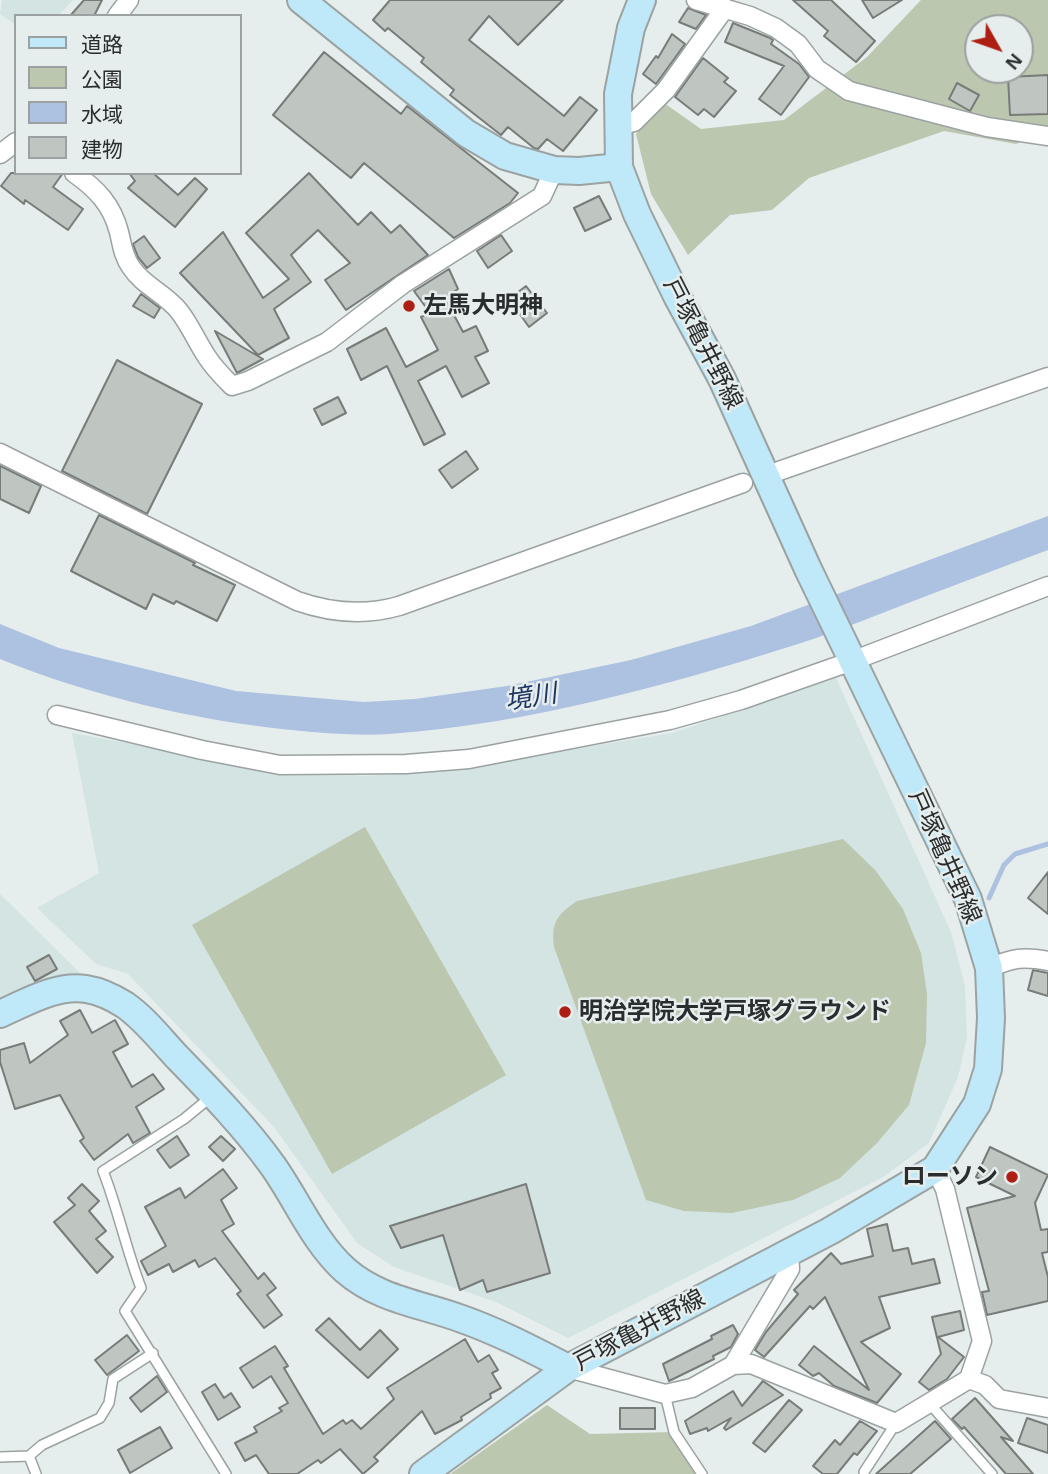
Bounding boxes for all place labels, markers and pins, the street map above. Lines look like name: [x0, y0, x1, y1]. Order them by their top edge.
place label: 左馬大明神: [423, 292, 543, 320]
marker: 左馬大明神: [401, 298, 417, 314]
place label: 明治学院大学戸塚グラウンド: [579, 998, 891, 1026]
marker: 明治学院大学戸塚グラウンド: [557, 1004, 573, 1020]
place label: ローソン: [902, 1163, 998, 1191]
marker: ローソン: [1004, 1169, 1020, 1185]

